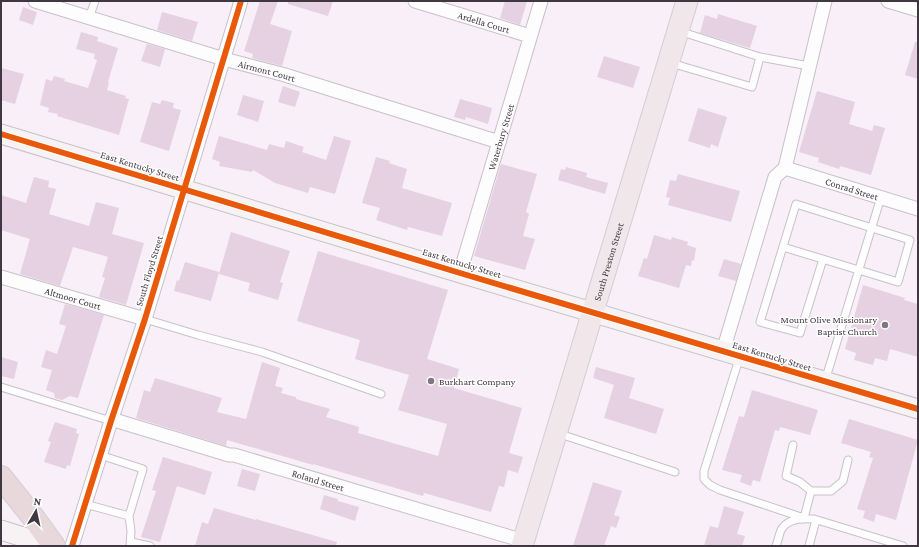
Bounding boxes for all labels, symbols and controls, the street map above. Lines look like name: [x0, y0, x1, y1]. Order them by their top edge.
street label: Ardella Court: [457, 9, 512, 35]
street label: Airmont Court: [237, 58, 297, 84]
street label: Waterbury Street: [485, 102, 516, 171]
street label: East Kentucky Street: [99, 149, 181, 183]
street label: Conrad Street: [824, 175, 880, 202]
street label: South Preston Street: [591, 221, 625, 302]
street label: South Floyd Street: [133, 234, 165, 308]
street label: East Kentucky Street: [421, 246, 503, 280]
street label: Altmoor Court: [44, 285, 103, 312]
place label: Mount Olive Missionary Baptist Church: [781, 314, 878, 337]
marker: Mount Olive Missionary Baptist Church: [880, 320, 890, 330]
street label: East Kentucky Street: [731, 339, 813, 373]
marker: Burkhart Company: [426, 376, 436, 386]
place label: Burkhart Company: [439, 376, 516, 387]
street label: Roland Street: [291, 467, 346, 493]
north arrow: [16, 491, 56, 531]
text: N: [33, 495, 43, 508]

